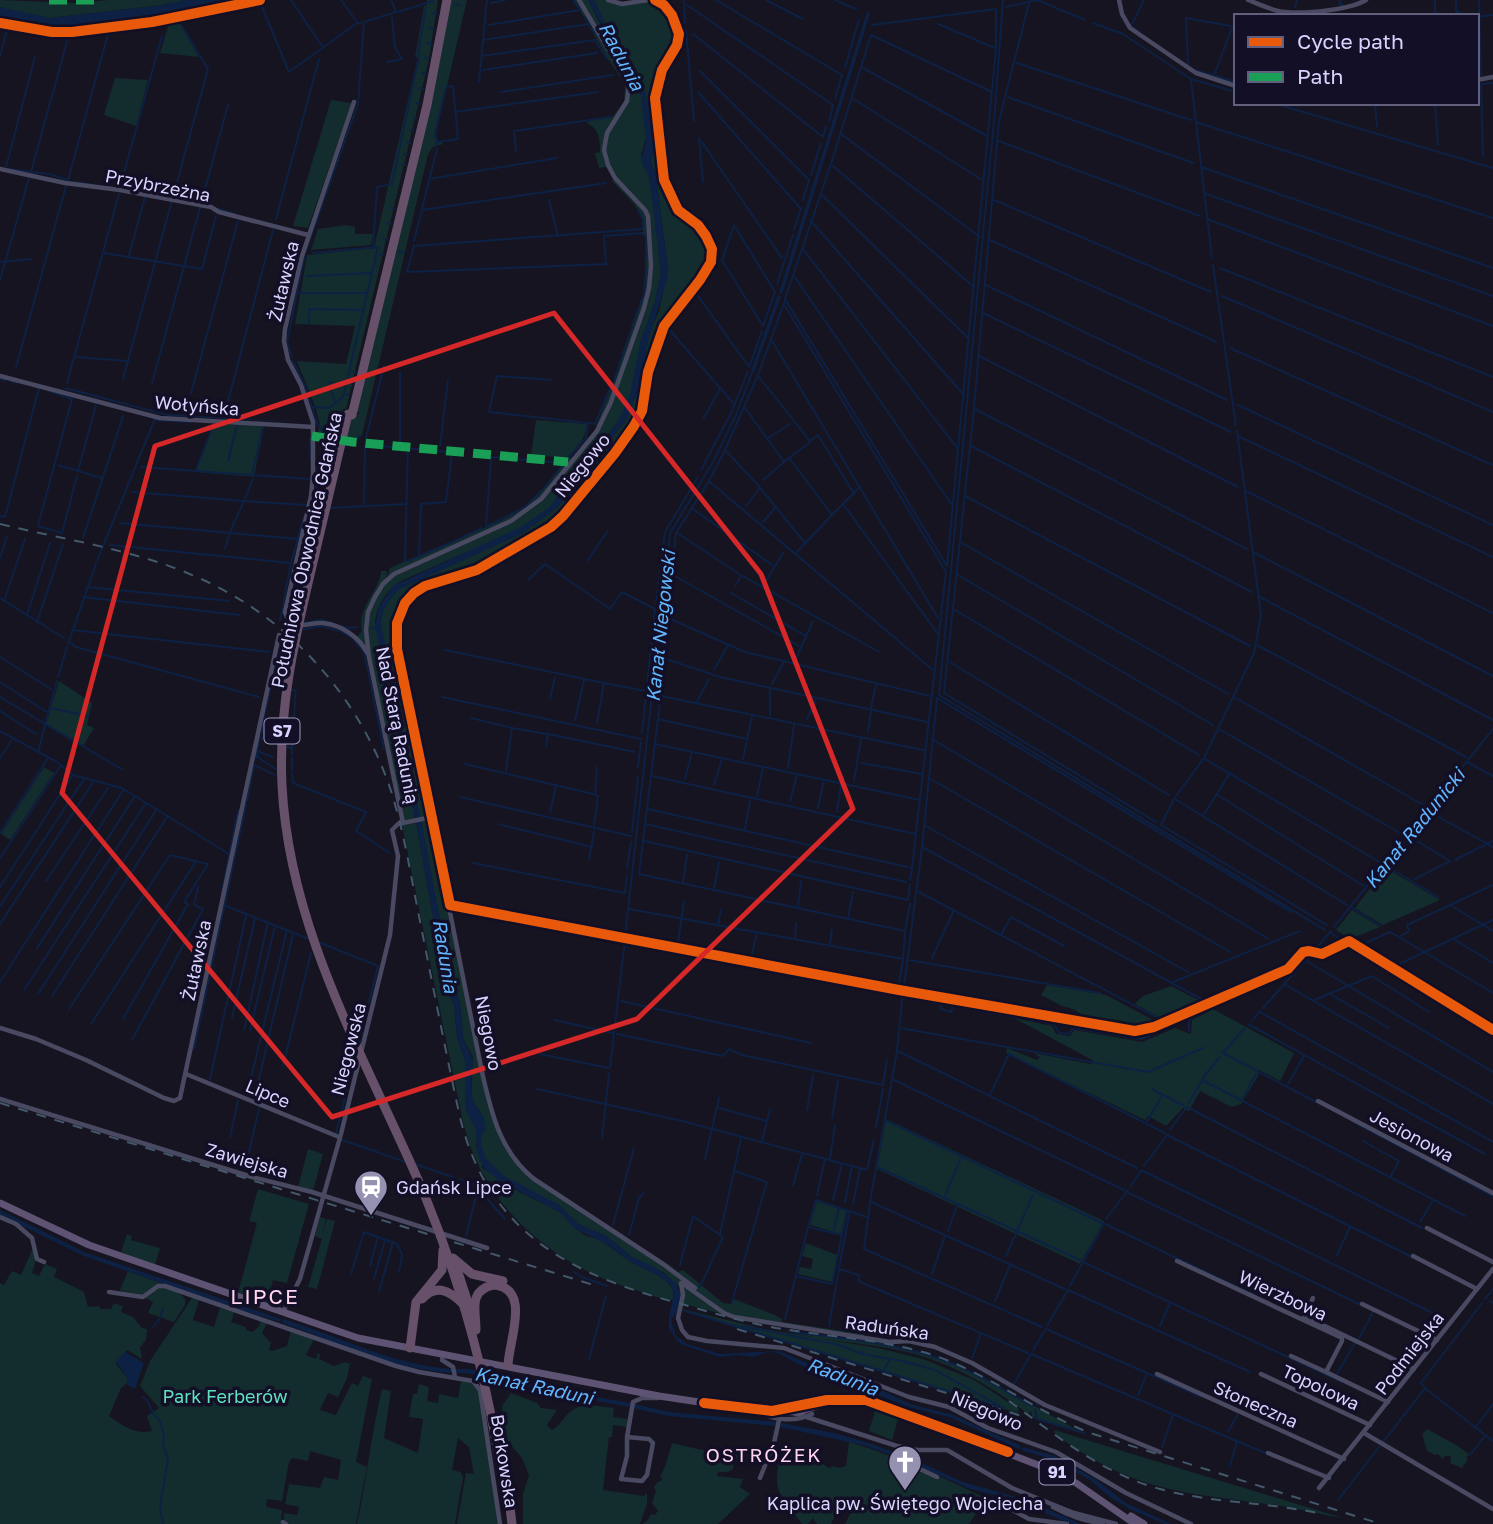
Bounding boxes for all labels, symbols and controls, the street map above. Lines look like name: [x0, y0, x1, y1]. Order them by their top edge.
legend: [1234, 14, 1479, 105]
water label: Radunia: [594, 18, 650, 95]
text: Cycle path: [1297, 28, 1404, 54]
text: Path: [1297, 63, 1344, 89]
street label: Przybrzeżna: [104, 164, 212, 206]
street label: Żuławska: [263, 239, 303, 323]
street label: Wołyńska: [154, 390, 240, 420]
street label: Południowa Obwodnica Gdańska: [266, 410, 346, 690]
street label: Niegowo: [550, 429, 614, 501]
water label: Kanał Niegowski: [641, 547, 680, 703]
street label: Nad Starą Radunią: [372, 645, 424, 805]
road number: S7: [264, 718, 300, 744]
water label: Kanał Radunicki: [1359, 762, 1470, 892]
street label: Żuławska: [177, 918, 215, 1002]
water label: Radunia: [429, 918, 463, 996]
street label: Niegowo: [471, 994, 507, 1072]
street label: Niegowska: [326, 1000, 370, 1098]
street label: Lipce: [242, 1074, 294, 1112]
street label: Jesionowa: [1366, 1104, 1458, 1166]
street label: Zawiejska: [203, 1138, 291, 1182]
station icon: Gdańsk Lipce: [352, 1168, 390, 1217]
place label: Gdańsk Lipce: [396, 1176, 512, 1198]
street label: Wierzbowa: [1235, 1265, 1331, 1325]
district label: LIPCE: [230, 1283, 300, 1309]
street label: Podmiejska: [1370, 1307, 1448, 1399]
street label: Raduńska: [843, 1310, 931, 1344]
water label: Radunia: [804, 1352, 883, 1400]
street label: Topolowa: [1279, 1360, 1363, 1414]
water label: Kanał Raduni: [473, 1361, 597, 1409]
street label: Słoneczna: [1210, 1376, 1302, 1432]
park label: Park Ferberów: [162, 1385, 288, 1407]
street label: Niegowo: [948, 1385, 1026, 1435]
street label: Borkowska: [487, 1413, 523, 1509]
district label: OSTRÓŻEK: [706, 1443, 822, 1466]
church icon: Kaplica pw. Świętego Wojciecha: [886, 1443, 924, 1492]
road number: 91: [1040, 1460, 1074, 1484]
place label: Kaplica pw. Świętego Wojciecha: [767, 1492, 1043, 1514]

